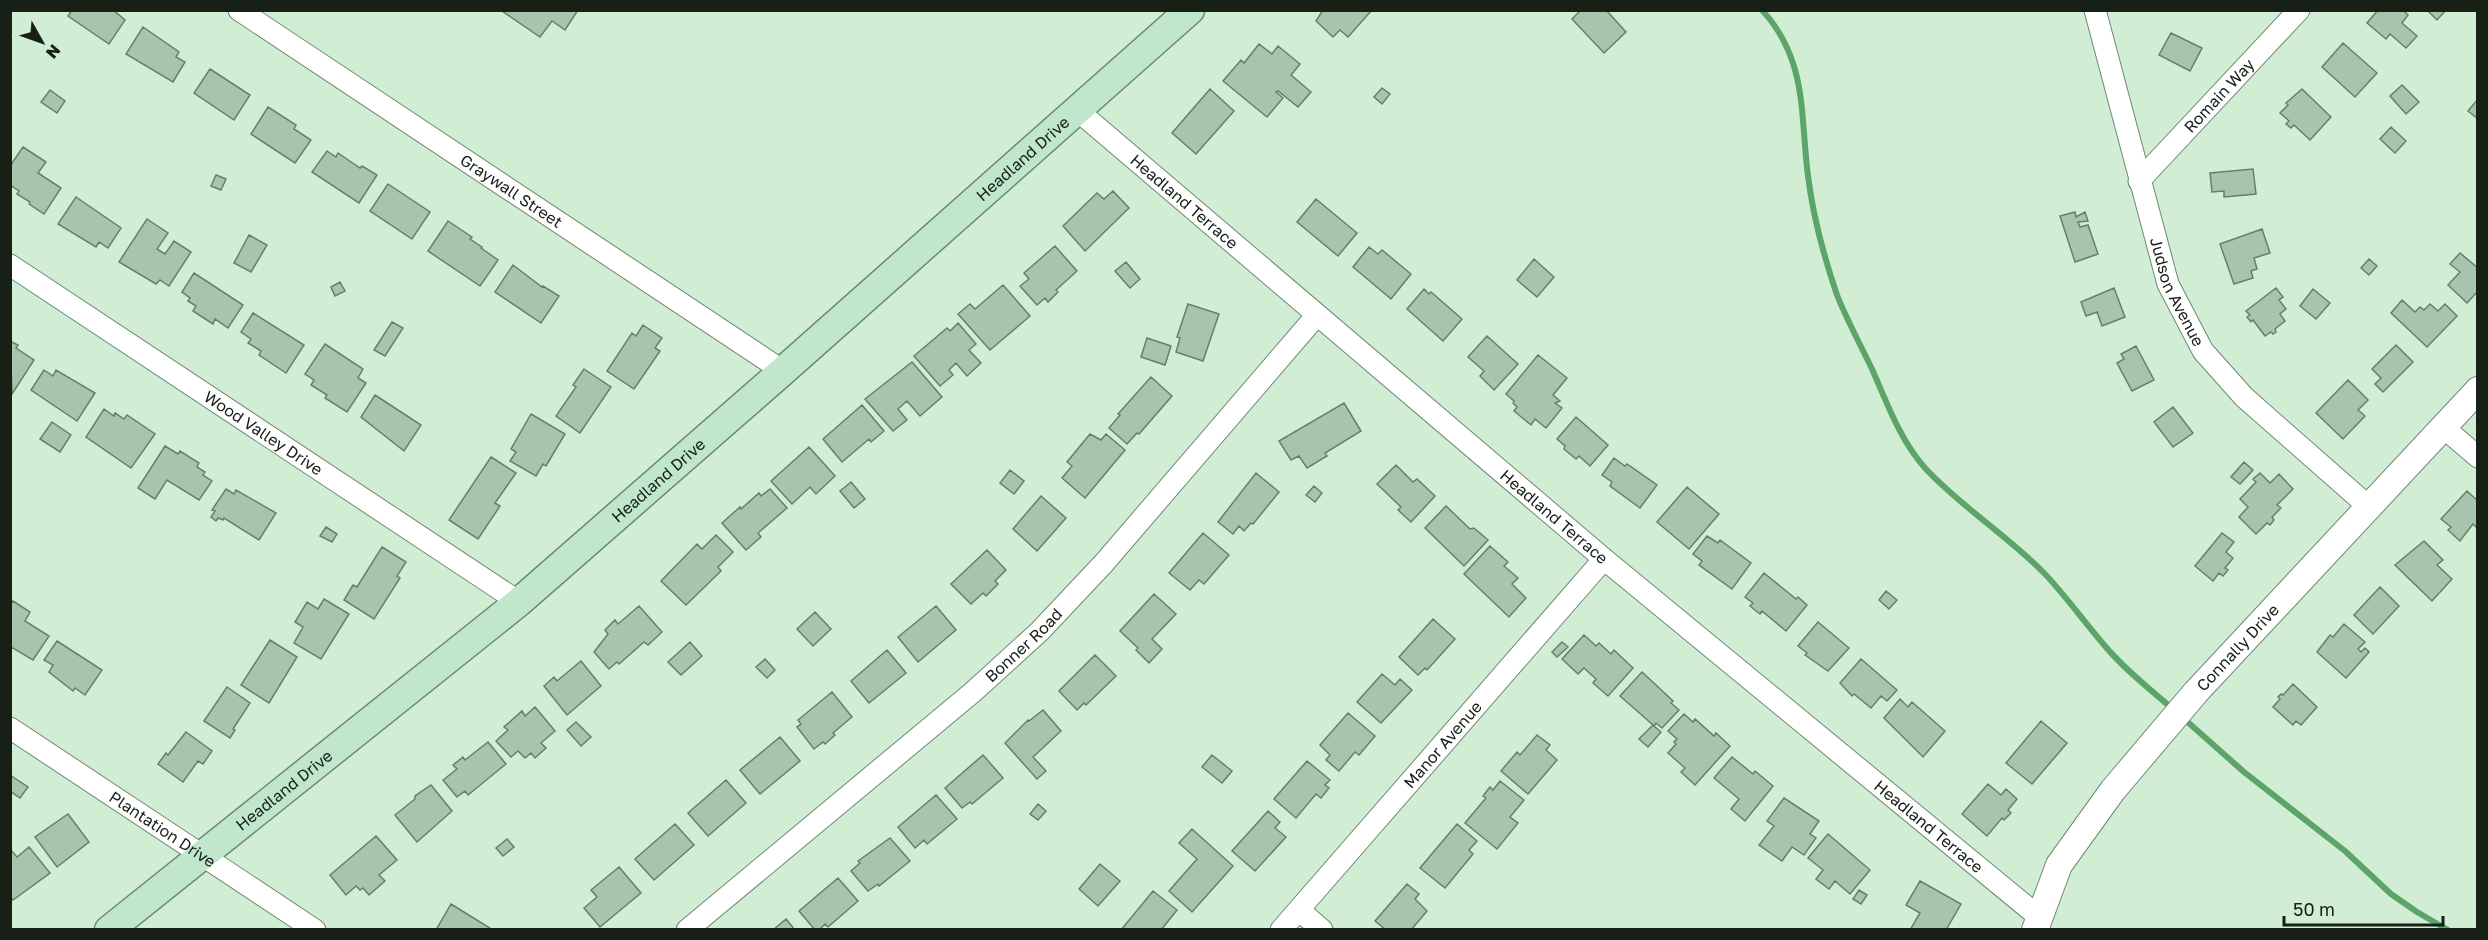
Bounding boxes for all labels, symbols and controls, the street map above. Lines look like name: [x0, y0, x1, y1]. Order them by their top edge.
north arrow: [12, 12, 72, 72]
text: N: [42, 41, 65, 63]
street label: Romain Way: [2179, 54, 2258, 137]
street label: Headland Drive: [972, 112, 1073, 205]
street label: Graywall Street: [456, 150, 566, 232]
street label: Headland Terrace: [1126, 150, 1242, 253]
street label: Judson Avenue: [2146, 235, 2209, 350]
street label: Wood Valley Drive: [200, 386, 327, 479]
street label: Headland Drive: [607, 434, 709, 527]
street label: Headland Terrace: [1496, 465, 1612, 568]
street label: Connally Drive: [2192, 600, 2283, 695]
street label: Bonner Road: [981, 604, 1066, 686]
street label: Manor Avenue: [1399, 697, 1486, 792]
street label: Headland Drive: [232, 745, 336, 835]
street label: Headland Terrace: [1870, 776, 1987, 877]
street label: Plantation Drive: [106, 787, 220, 871]
scale bar: [2284, 889, 2443, 927]
text: 50 m: [2293, 898, 2335, 920]

